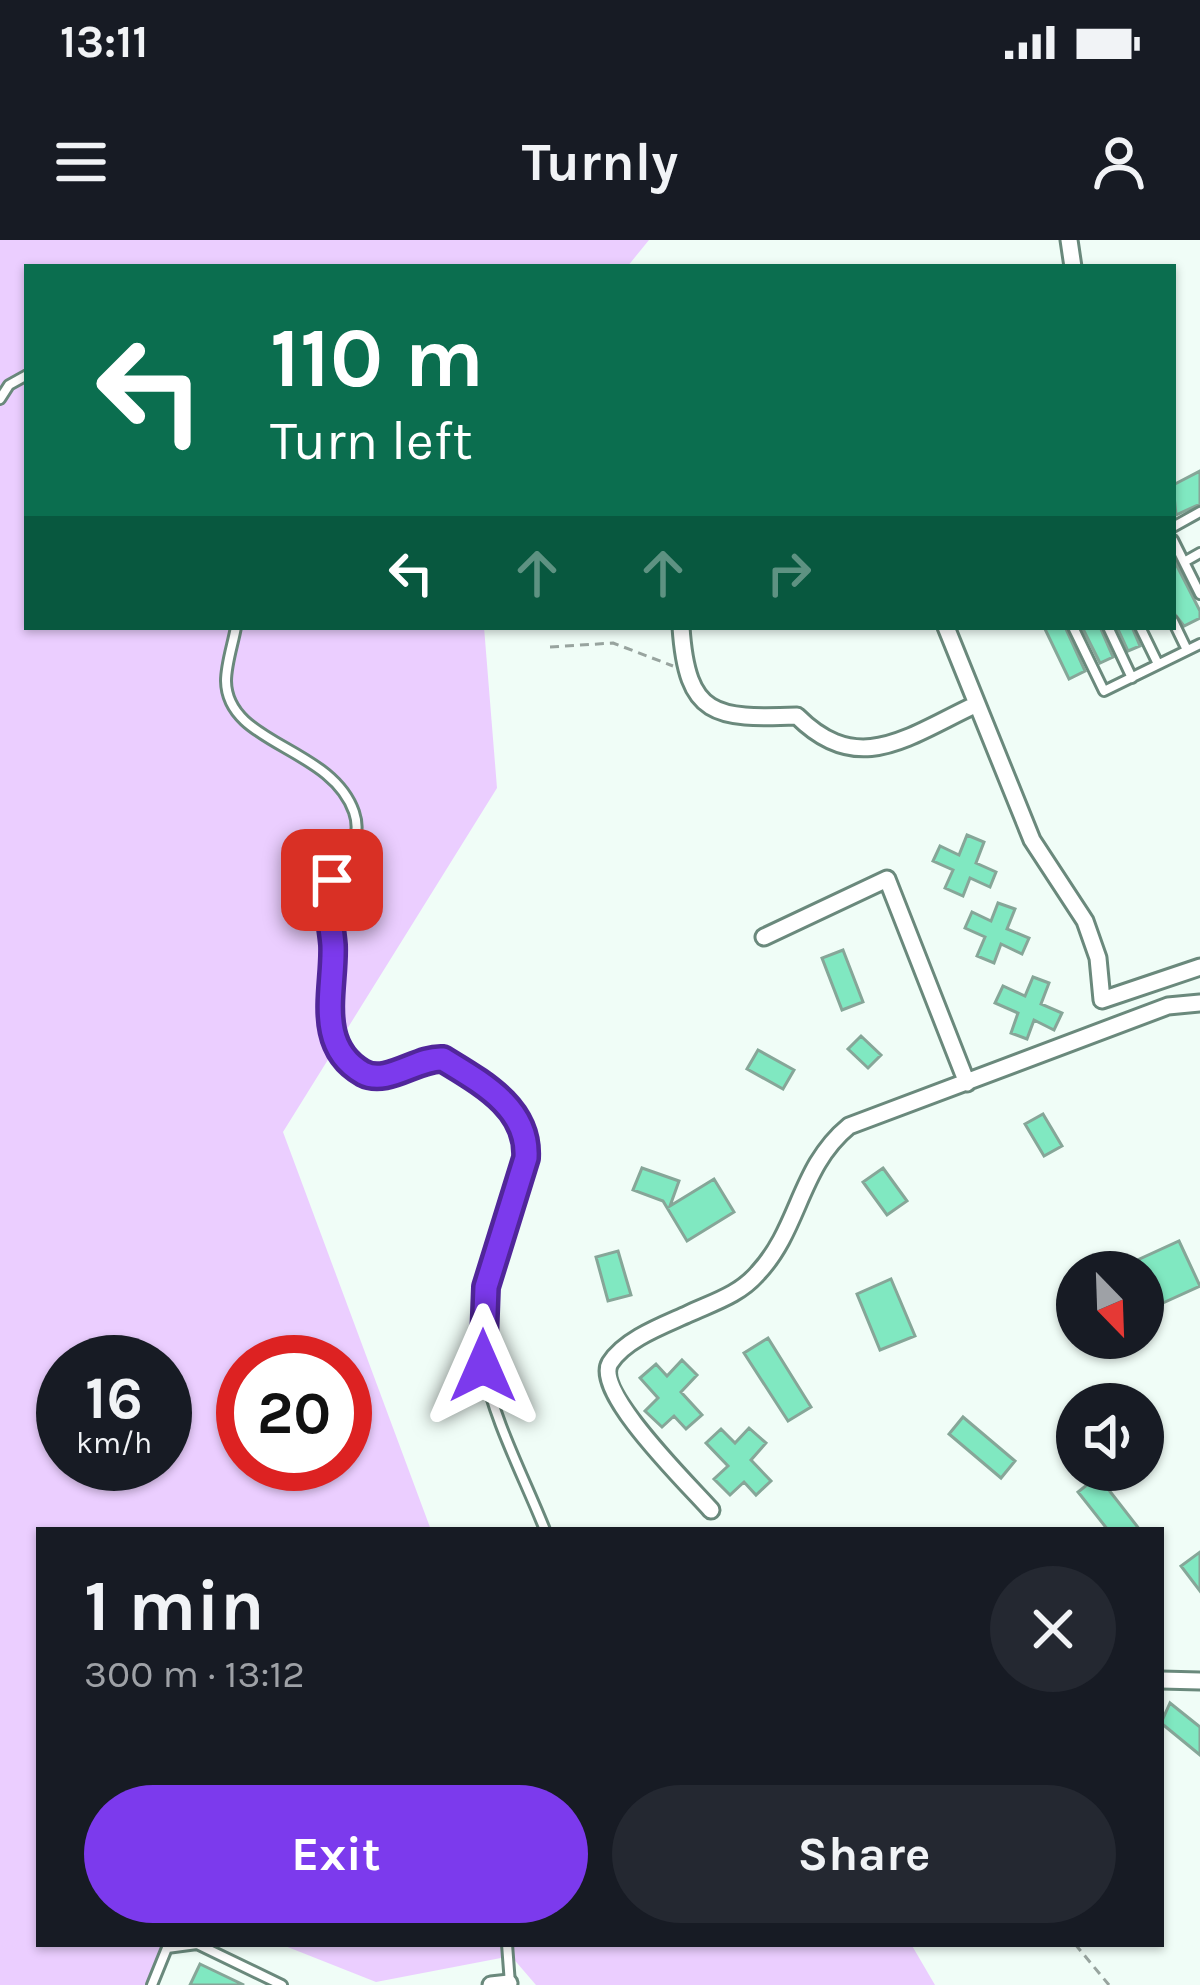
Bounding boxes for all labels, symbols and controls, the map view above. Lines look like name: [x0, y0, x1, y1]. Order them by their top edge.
text: 13:11: [60, 16, 148, 68]
icon: menu: [48, 129, 114, 195]
icon: person: [1086, 129, 1152, 195]
text: Turnly: [522, 130, 678, 194]
text: 110 m: [270, 309, 484, 407]
icon: left: [72, 312, 228, 468]
text: Turn left: [270, 409, 473, 473]
icon: left: [378, 540, 444, 606]
icon: ahead: [504, 540, 570, 606]
icon: ahead: [630, 540, 696, 606]
icon: right: [756, 540, 822, 606]
pin: [281, 829, 383, 931]
icon: arrive: [299, 847, 365, 913]
north arrow: [1056, 1251, 1164, 1359]
map controls: [1056, 1251, 1164, 1491]
position arrow: [420, 1303, 546, 1429]
speed limit sign: 20: [216, 1335, 372, 1491]
text: 16: [85, 1363, 143, 1433]
button: sound: [1056, 1383, 1164, 1491]
text: km/h: [76, 1425, 152, 1461]
text: 1 min: [84, 1564, 265, 1648]
button: close: [990, 1566, 1116, 1692]
text: 300 m · 13:12: [84, 1651, 305, 1697]
button: Exit: [84, 1785, 588, 1923]
button: Share: [612, 1785, 1116, 1923]

